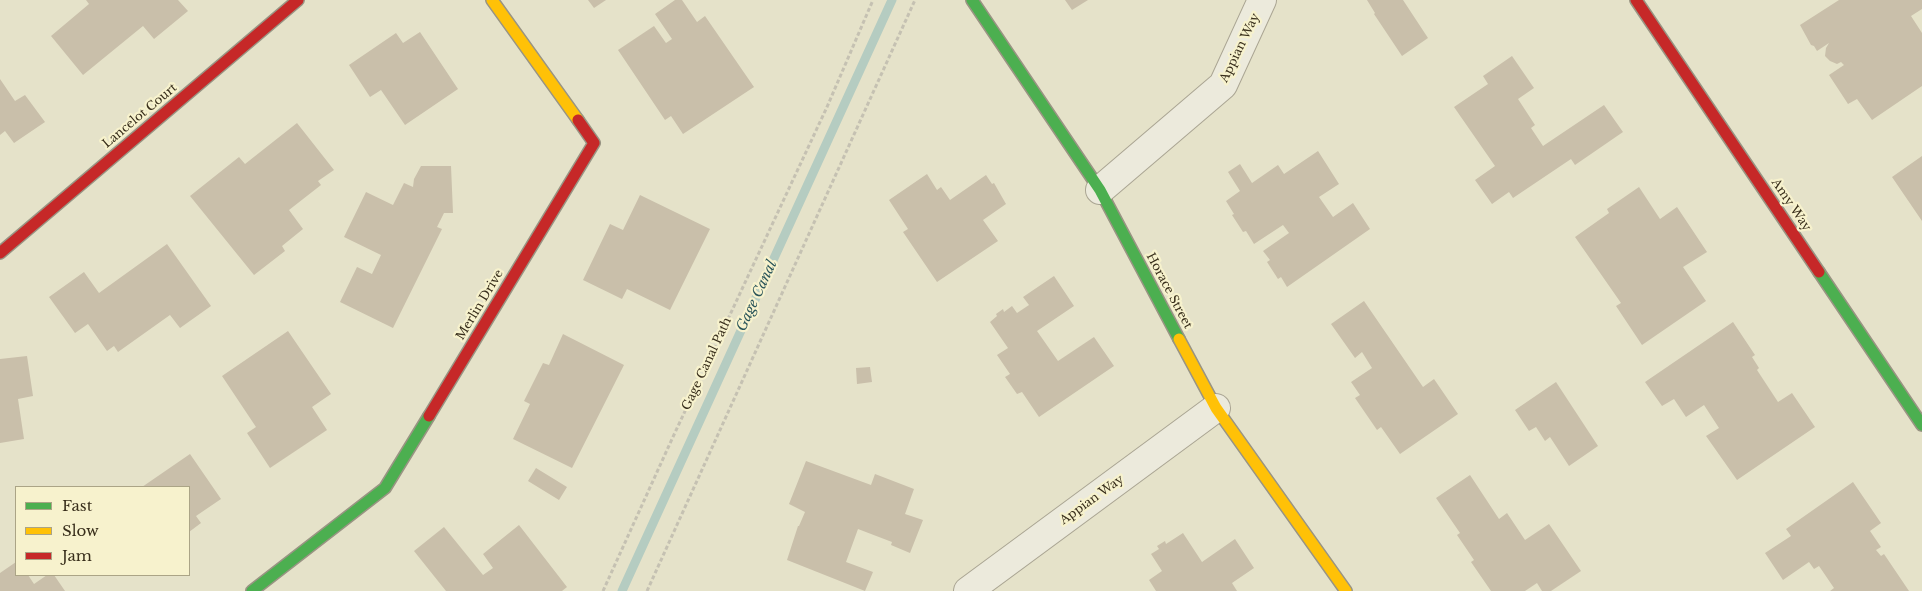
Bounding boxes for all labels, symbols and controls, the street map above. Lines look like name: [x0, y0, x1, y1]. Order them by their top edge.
street label: Appian Way: [1217, 11, 1263, 85]
street label: Lancelot Court: [100, 81, 180, 151]
street label: Amy Way: [1768, 176, 1814, 234]
street label: Horace Street: [1143, 251, 1195, 331]
water label: Gage Canal: [733, 258, 781, 334]
street label: Merlin Drive: [453, 267, 507, 343]
street label: Gage Canal Path: [679, 315, 735, 413]
street label: Appian Way: [1057, 472, 1127, 528]
legend: [15, 486, 190, 576]
text: Fast: [62, 496, 92, 515]
text: Slow: [62, 521, 99, 540]
text: Jam: [62, 546, 92, 565]

